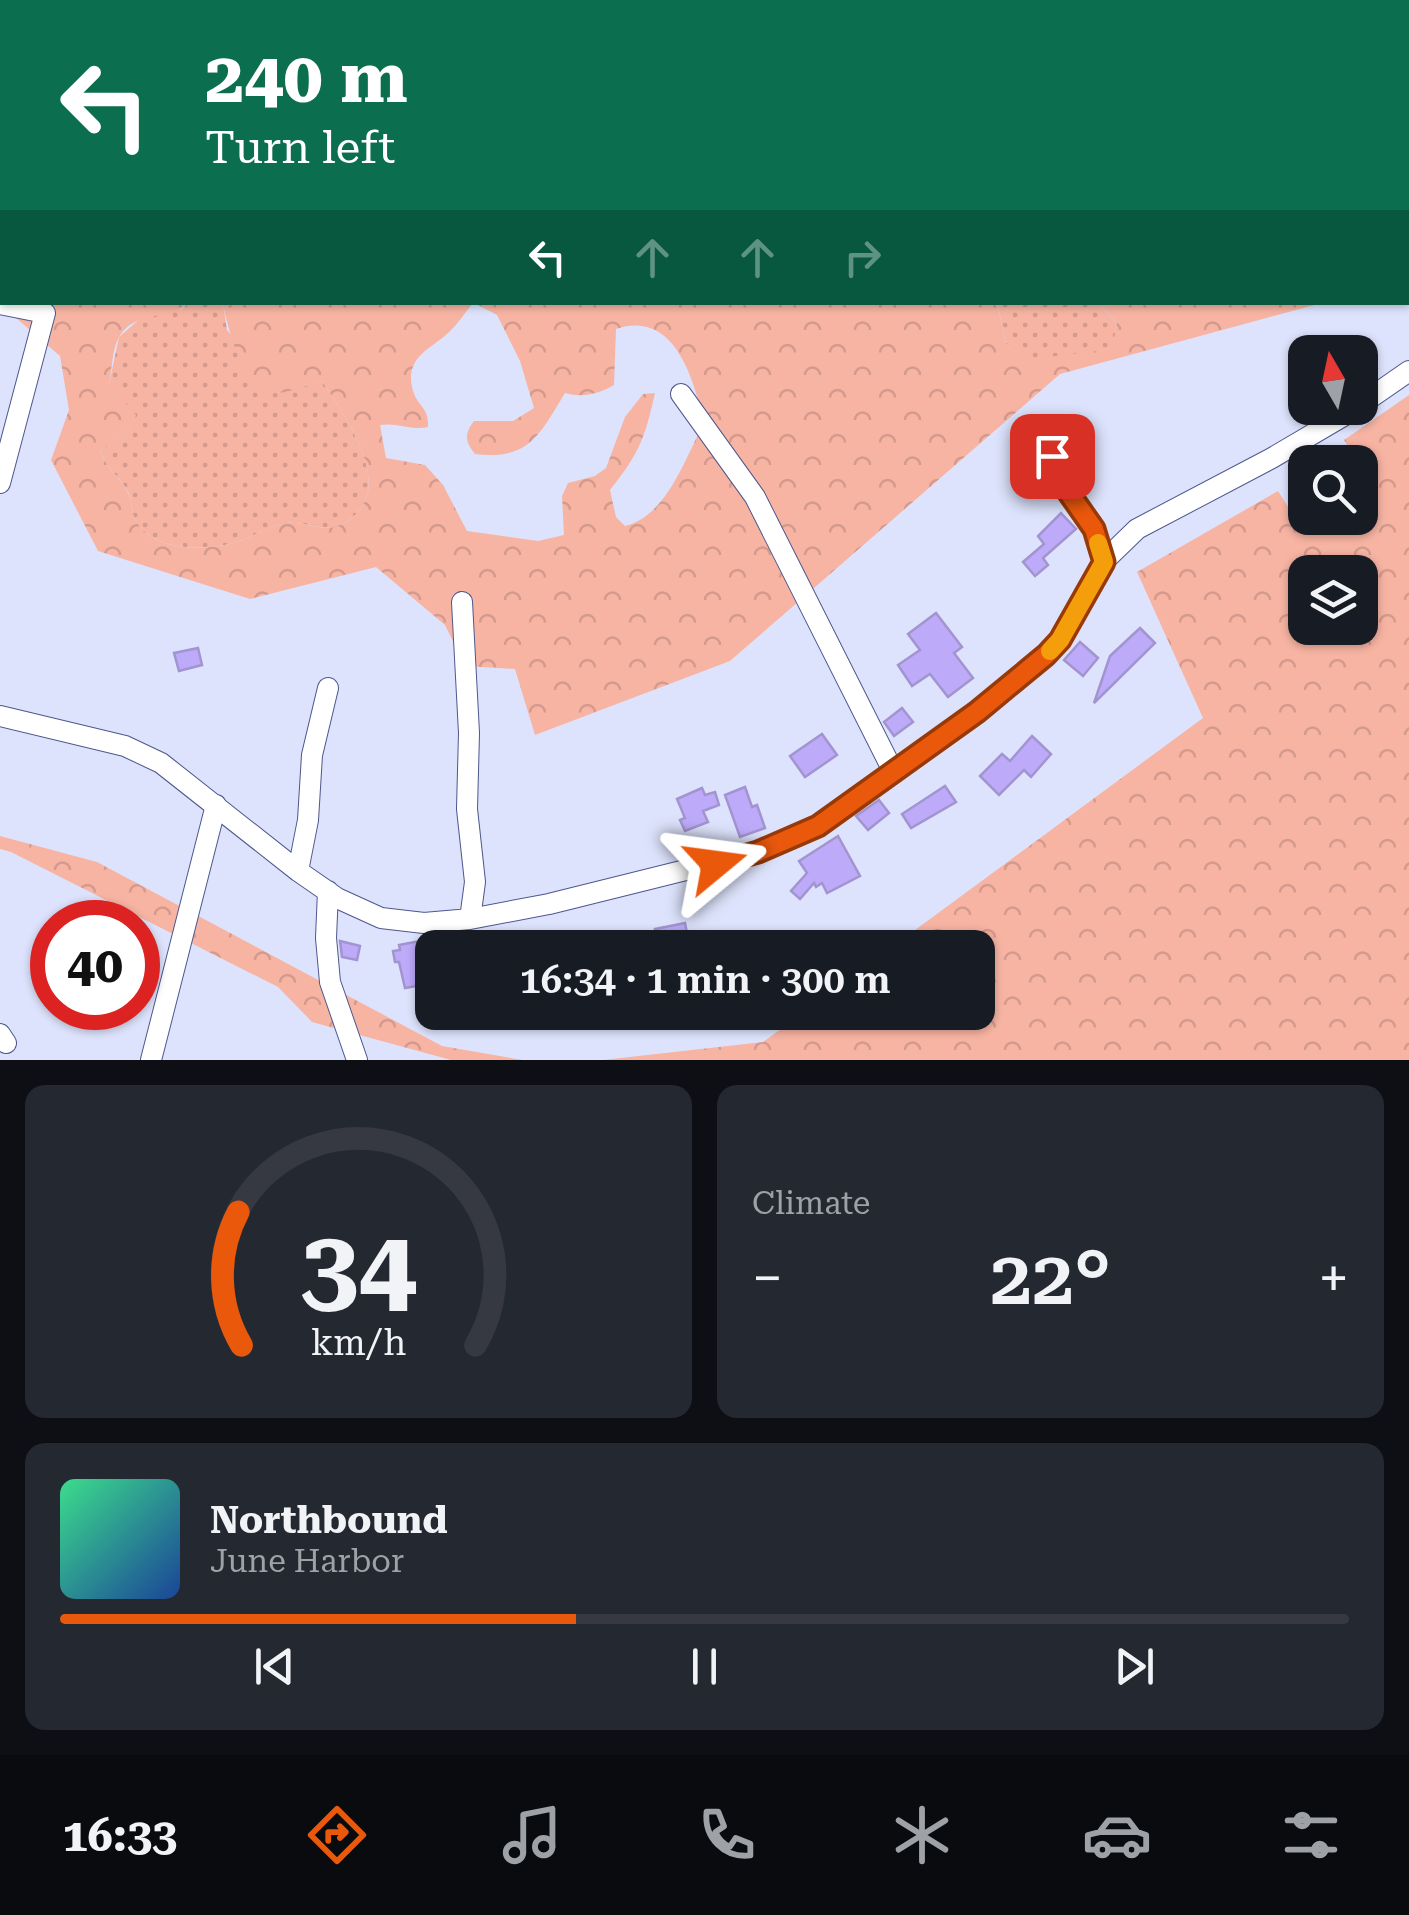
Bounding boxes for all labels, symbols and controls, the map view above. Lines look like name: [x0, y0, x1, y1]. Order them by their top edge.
text: 240 m: [205, 37, 408, 119]
icon: left: [40, 40, 170, 170]
text: Turn left: [205, 121, 395, 174]
icon: left: [520, 230, 575, 285]
icon: ahead: [625, 230, 680, 285]
icon: ahead: [730, 230, 785, 285]
icon: right: [835, 230, 890, 285]
north arrow: [1288, 335, 1378, 425]
map controls: [1288, 335, 1378, 645]
pin: [1010, 414, 1095, 499]
icon: arrive: [1025, 429, 1080, 484]
button: search: [1288, 445, 1378, 535]
button: layers: [1288, 555, 1378, 645]
position arrow: [664, 812, 768, 916]
speed limit sign: 40: [30, 900, 160, 1030]
text: 16:34 · 1 min · 300 m: [520, 958, 891, 1002]
text: Climate: [752, 1184, 870, 1222]
text: 34: [300, 1207, 417, 1328]
text: 22°: [990, 1234, 1111, 1322]
text: −: [752, 1246, 783, 1310]
text: +: [1318, 1246, 1349, 1310]
text: km/h: [311, 1322, 406, 1364]
text: Northbound: [210, 1498, 448, 1542]
text: June Harbor: [210, 1542, 404, 1580]
icon: previous: [247, 1639, 302, 1694]
icon: pause: [677, 1639, 732, 1694]
icon: next: [1107, 1639, 1162, 1694]
icon: directions: [302, 1800, 372, 1870]
icon: music: [497, 1800, 567, 1870]
icon: phone: [692, 1800, 762, 1870]
icon: climate: [887, 1800, 957, 1870]
icon: car: [1082, 1800, 1152, 1870]
icon: filters: [1276, 1800, 1346, 1870]
text: 16:33: [62, 1809, 177, 1862]

